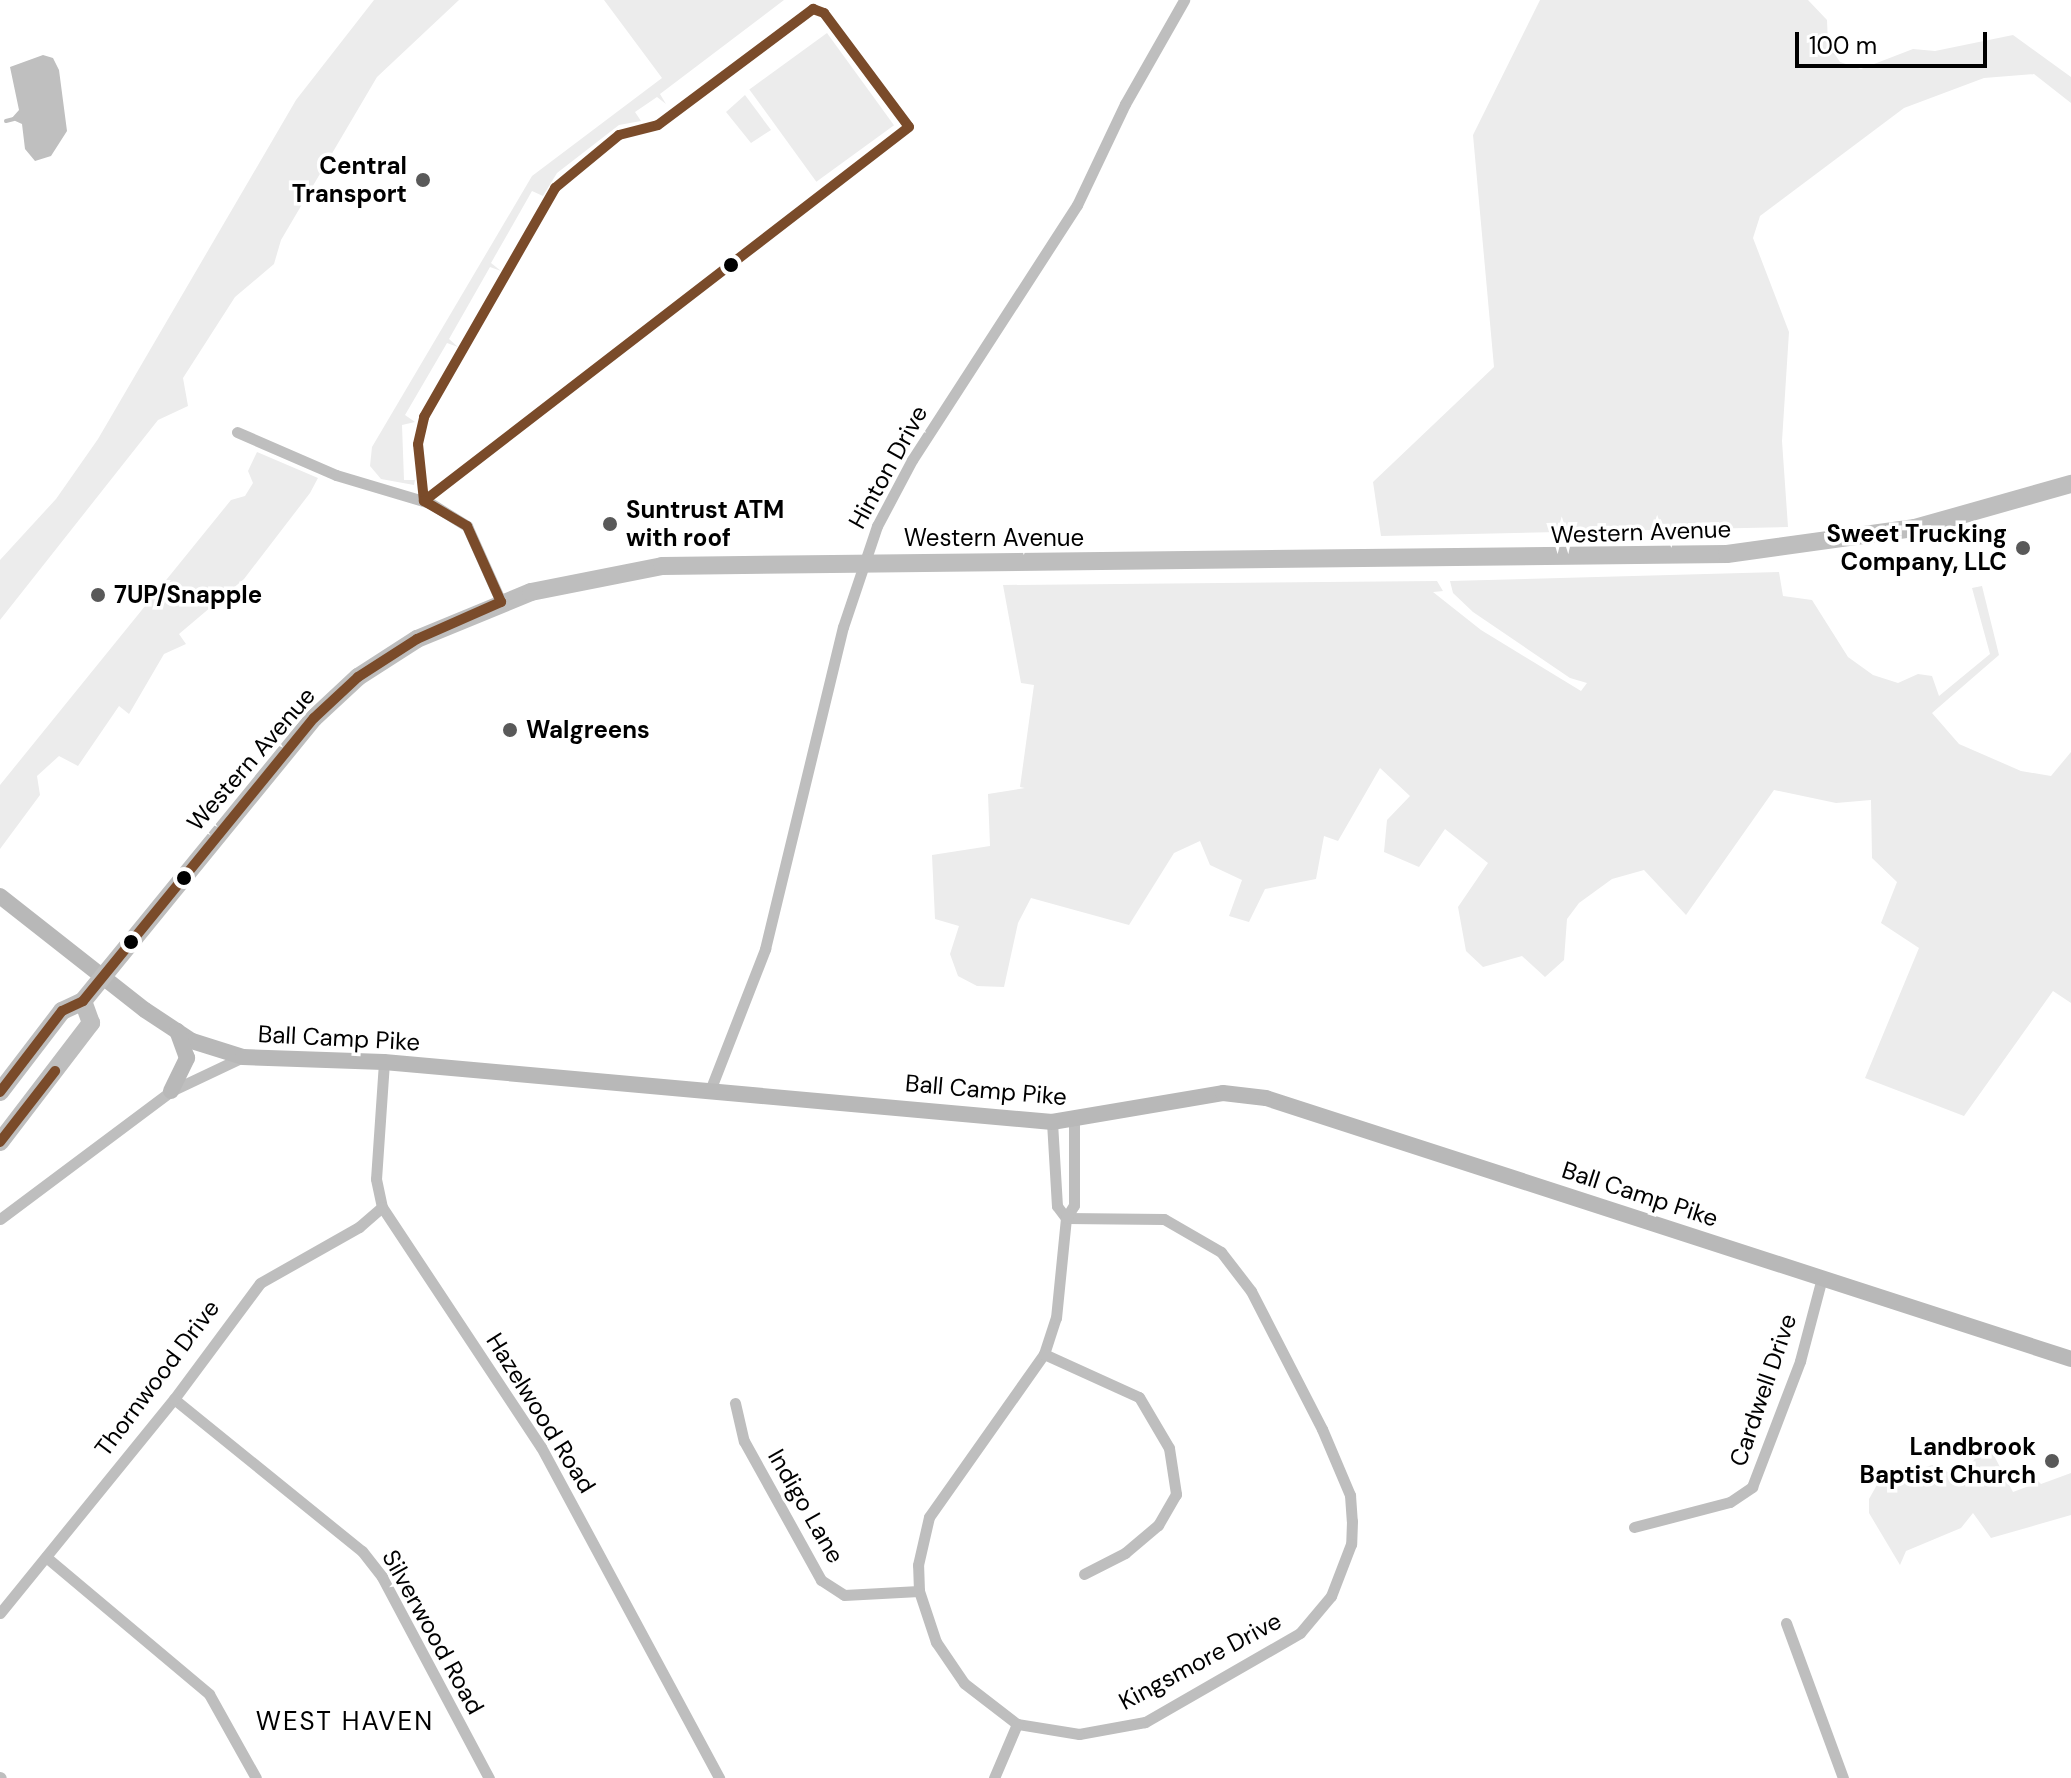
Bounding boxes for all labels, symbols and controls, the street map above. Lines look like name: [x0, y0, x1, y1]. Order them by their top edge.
scale bar: [1799, 16, 1991, 66]
text: 100 m: [1809, 30, 1877, 61]
place label: Central Transport: [292, 152, 407, 208]
marker: Central Transport: [414, 171, 432, 189]
unlabelled marker: [723, 257, 739, 273]
street label: Hinton Drive: [842, 400, 934, 534]
place label: Suntrust ATM with roof: [626, 496, 784, 552]
street label: Western Avenue: [1550, 514, 1732, 550]
marker: Suntrust ATM with roof: [601, 515, 619, 533]
place label: Sweet Trucking Company, LLC: [1827, 520, 2007, 576]
street label: Western Avenue: [904, 524, 1084, 552]
marker: Sweet Trucking Company, LLC: [2014, 539, 2032, 557]
place label: 7UP/Snapple: [114, 581, 262, 609]
marker: 7UP/Snapple: [89, 586, 107, 604]
street label: Western Avenue: [181, 681, 321, 837]
place label: Walgreens: [526, 716, 650, 744]
marker: Walgreens: [501, 721, 519, 739]
unlabelled marker: [176, 870, 192, 886]
unlabelled marker: [123, 934, 139, 950]
street label: Ball Camp Pike: [257, 1019, 421, 1057]
street label: Ball Camp Pike: [904, 1069, 1068, 1111]
street label: Ball Camp Pike: [1558, 1155, 1722, 1233]
street label: Thornwood Drive: [89, 1294, 225, 1462]
street label: Cardwell Drive: [1723, 1310, 1803, 1470]
street label: Hazelwood Road: [480, 1328, 602, 1498]
place label: Landbrook Baptist Church: [1860, 1433, 2036, 1489]
street label: Indigo Lane: [762, 1444, 850, 1568]
marker: Landbrook Baptist Church: [2043, 1452, 2061, 1470]
street label: Silverwood Road: [376, 1545, 490, 1719]
street label: Kingsmore Drive: [1114, 1606, 1286, 1716]
district label: WEST HAVEN: [256, 1706, 434, 1738]

